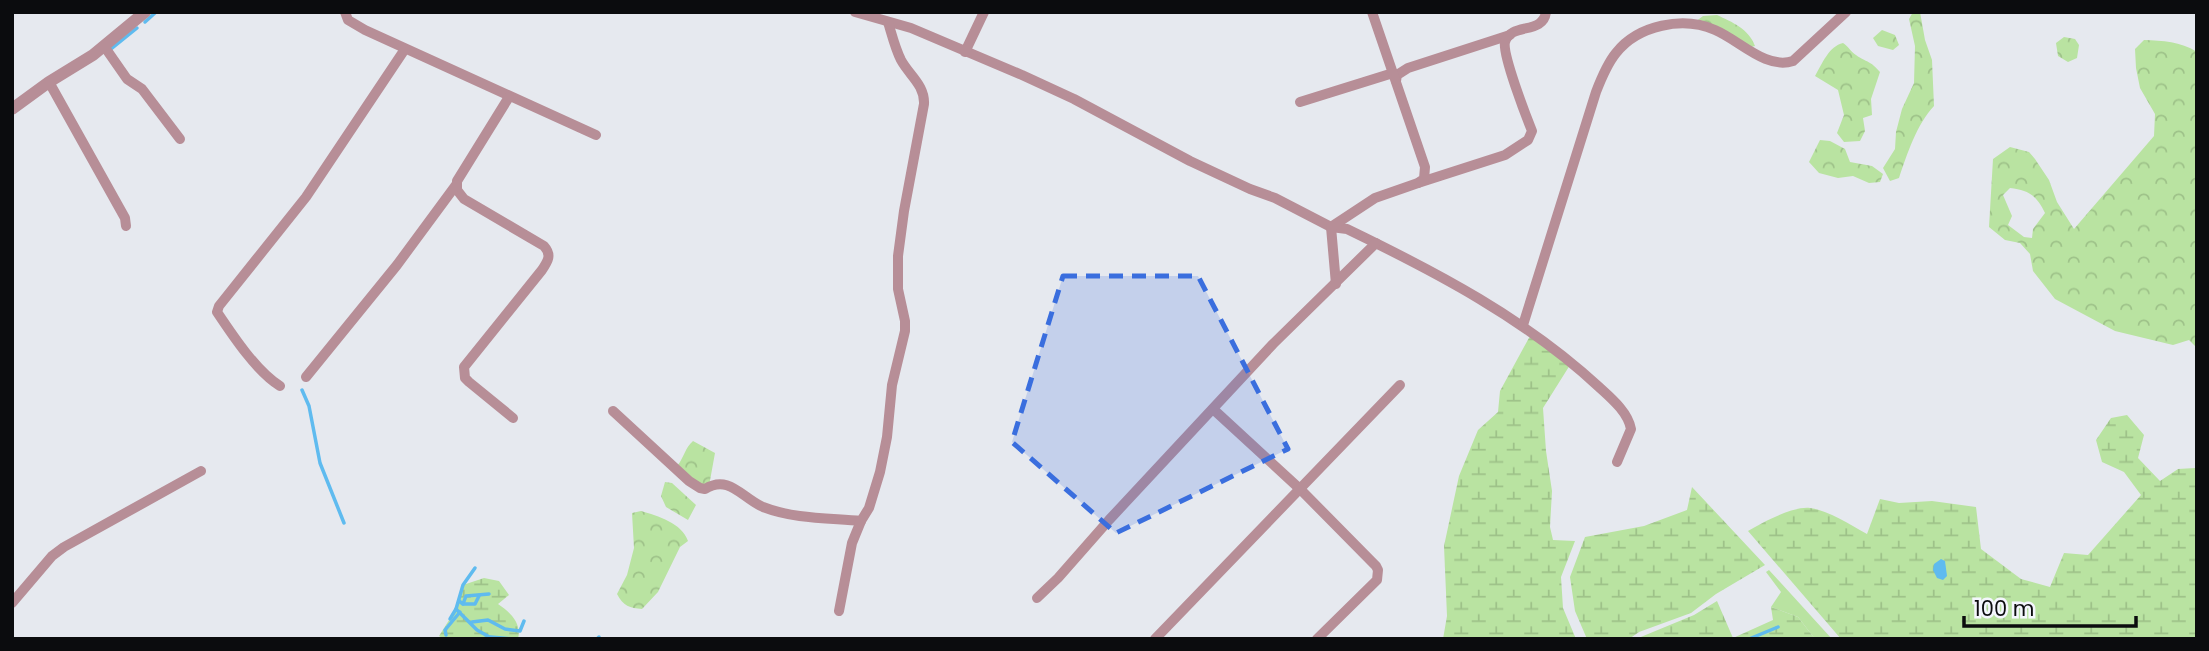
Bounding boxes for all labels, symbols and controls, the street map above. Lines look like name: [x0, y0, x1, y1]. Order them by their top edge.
scale bar: [1964, 584, 2136, 628]
text: 100 m: [1974, 594, 2034, 623]

